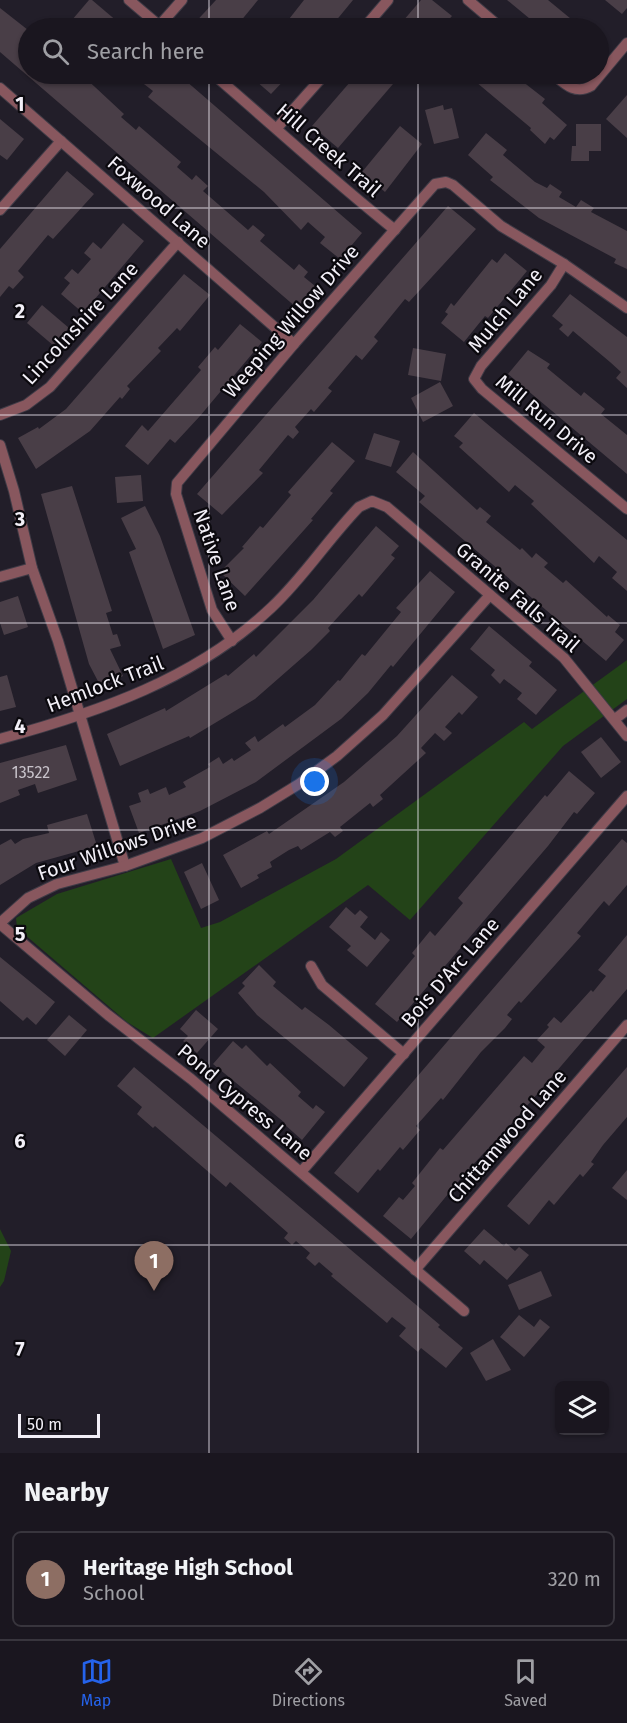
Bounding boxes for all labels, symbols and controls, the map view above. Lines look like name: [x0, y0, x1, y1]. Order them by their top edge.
search box: [18, 18, 609, 84]
icon: search: [39, 35, 72, 68]
text: Search here: [87, 38, 205, 65]
text: 1: [15, 92, 25, 116]
street label: Hill Creek Trail: [272, 98, 386, 202]
street label: Foxwood Lane: [103, 151, 215, 253]
street label: Weeping Willow Drive: [218, 240, 364, 402]
street label: Lincolnshire Lane: [17, 257, 143, 389]
street label: Mulch Lane: [463, 263, 547, 357]
text: 2: [15, 299, 25, 323]
street label: Mill Run Drive: [491, 369, 603, 469]
street label: Native Lane: [188, 506, 246, 614]
text: 3: [14, 507, 25, 531]
street label: Granite Falls Trail: [451, 537, 585, 657]
street label: Hemlock Trail: [43, 651, 167, 717]
text: 4: [14, 714, 26, 738]
house number: 13522: [12, 763, 50, 782]
your location: [300, 767, 329, 796]
street label: Four Willows Drive: [34, 808, 200, 886]
street label: Bois D'Arc Lane: [396, 912, 504, 1032]
text: 5: [15, 922, 26, 946]
street label: Pond Cypress Lane: [173, 1039, 317, 1165]
street label: Chittamwood Lane: [443, 1064, 571, 1208]
text: 6: [14, 1129, 26, 1153]
pin: 1: [134, 1242, 174, 1291]
text: 7: [15, 1337, 25, 1361]
map controls: [555, 1381, 609, 1435]
button: layers: [555, 1381, 609, 1435]
scale bar: [18, 1411, 100, 1438]
text: 50 m: [27, 1415, 62, 1434]
text: Nearby: [24, 1477, 109, 1508]
text: Heritage High School: [83, 1554, 293, 1581]
text: 1: [41, 1567, 50, 1591]
text: 320 m: [548, 1567, 601, 1591]
text: School: [83, 1581, 144, 1605]
tab: Map: [80, 1655, 113, 1710]
tab: Directions: [272, 1655, 345, 1710]
tab: Saved: [504, 1655, 547, 1710]

